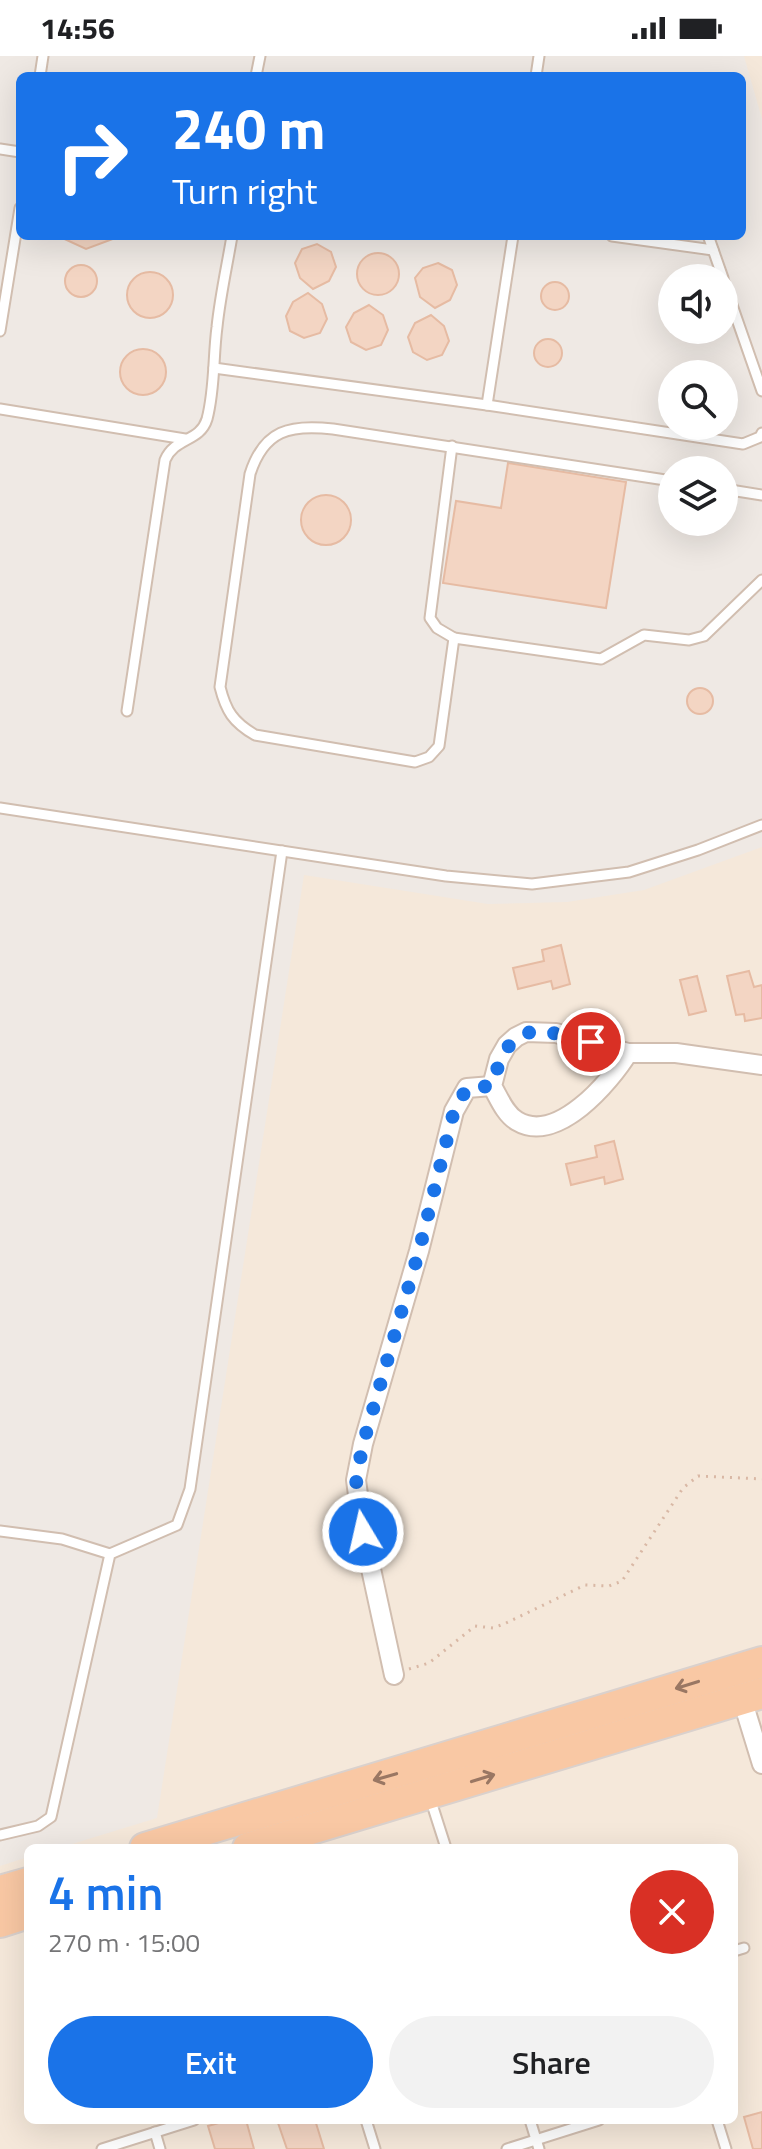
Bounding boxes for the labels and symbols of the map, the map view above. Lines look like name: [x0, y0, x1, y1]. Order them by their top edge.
pin: [557, 1008, 625, 1076]
position arrow: [321, 1490, 405, 1574]
one-way arrow: [675, 1678, 701, 1693]
one-way arrow: [373, 1770, 399, 1785]
one-way arrow: [470, 1770, 496, 1785]

